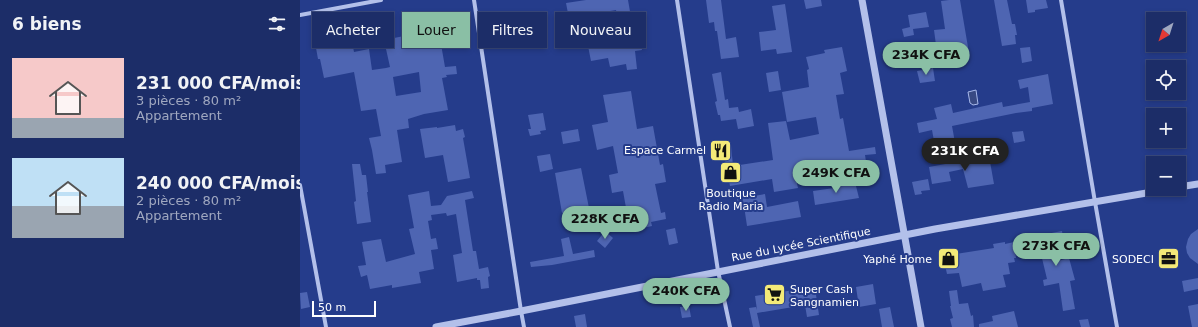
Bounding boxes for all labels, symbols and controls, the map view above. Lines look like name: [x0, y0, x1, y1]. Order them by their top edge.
chip: Acheter: [312, 12, 394, 48]
chip: Louer: [402, 12, 470, 48]
chip: Filtres: [478, 12, 547, 48]
chip: Nouveau: [555, 12, 646, 48]
north arrow: [1146, 12, 1186, 52]
map controls: [1146, 12, 1186, 196]
icon: filters: [266, 13, 288, 35]
text: 6 biens: [12, 14, 82, 34]
pin: 234K CFA: [885, 42, 967, 76]
text: 234K CFA: [892, 47, 960, 62]
button: locate: [1146, 60, 1186, 100]
text: 231 000 CFA/mois: [136, 73, 306, 93]
icon: home: [44, 74, 92, 122]
text: 3 pièces · 80 m²: [136, 93, 241, 108]
text: Appartement: [136, 108, 222, 123]
button: +: [1146, 108, 1186, 148]
restaurant icon: Espace Carmel: [708, 137, 734, 163]
pin: 231K CFA: [924, 138, 1006, 172]
text: 231K CFA: [931, 143, 999, 158]
place label: Espace Carmel: [624, 144, 706, 157]
button: −: [1146, 156, 1186, 196]
shop icon: Boutique Radio Maria: [718, 160, 744, 186]
pin: 249K CFA: [795, 160, 877, 194]
text: 249K CFA: [802, 165, 870, 180]
text: 240 000 CFA/mois: [136, 173, 306, 193]
icon: home: [44, 174, 92, 222]
place label: Boutique Radio Maria: [699, 187, 763, 213]
text: 2 pièces · 80 m²: [136, 193, 241, 208]
pin: 228K CFA: [564, 206, 646, 240]
text: Appartement: [136, 208, 222, 223]
text: 228K CFA: [571, 211, 639, 226]
street label: Rue du Lycée Scientifique: [730, 225, 872, 264]
pin: 273K CFA: [1015, 233, 1097, 267]
text: 273K CFA: [1022, 238, 1090, 253]
shop icon: Yaphé Home: [935, 246, 961, 272]
office icon: SODECI: [1156, 246, 1182, 272]
place label: Yaphé Home: [862, 253, 932, 266]
place label: SODECI: [1112, 253, 1154, 266]
pin: 240K CFA: [645, 278, 727, 312]
supermarket icon: Super Cash Sangnamien: [761, 282, 787, 308]
text: 240K CFA: [652, 283, 720, 298]
place label: Super Cash Sangnamien: [790, 283, 859, 309]
scale bar: [312, 299, 376, 318]
text: 50 m: [318, 301, 346, 314]

